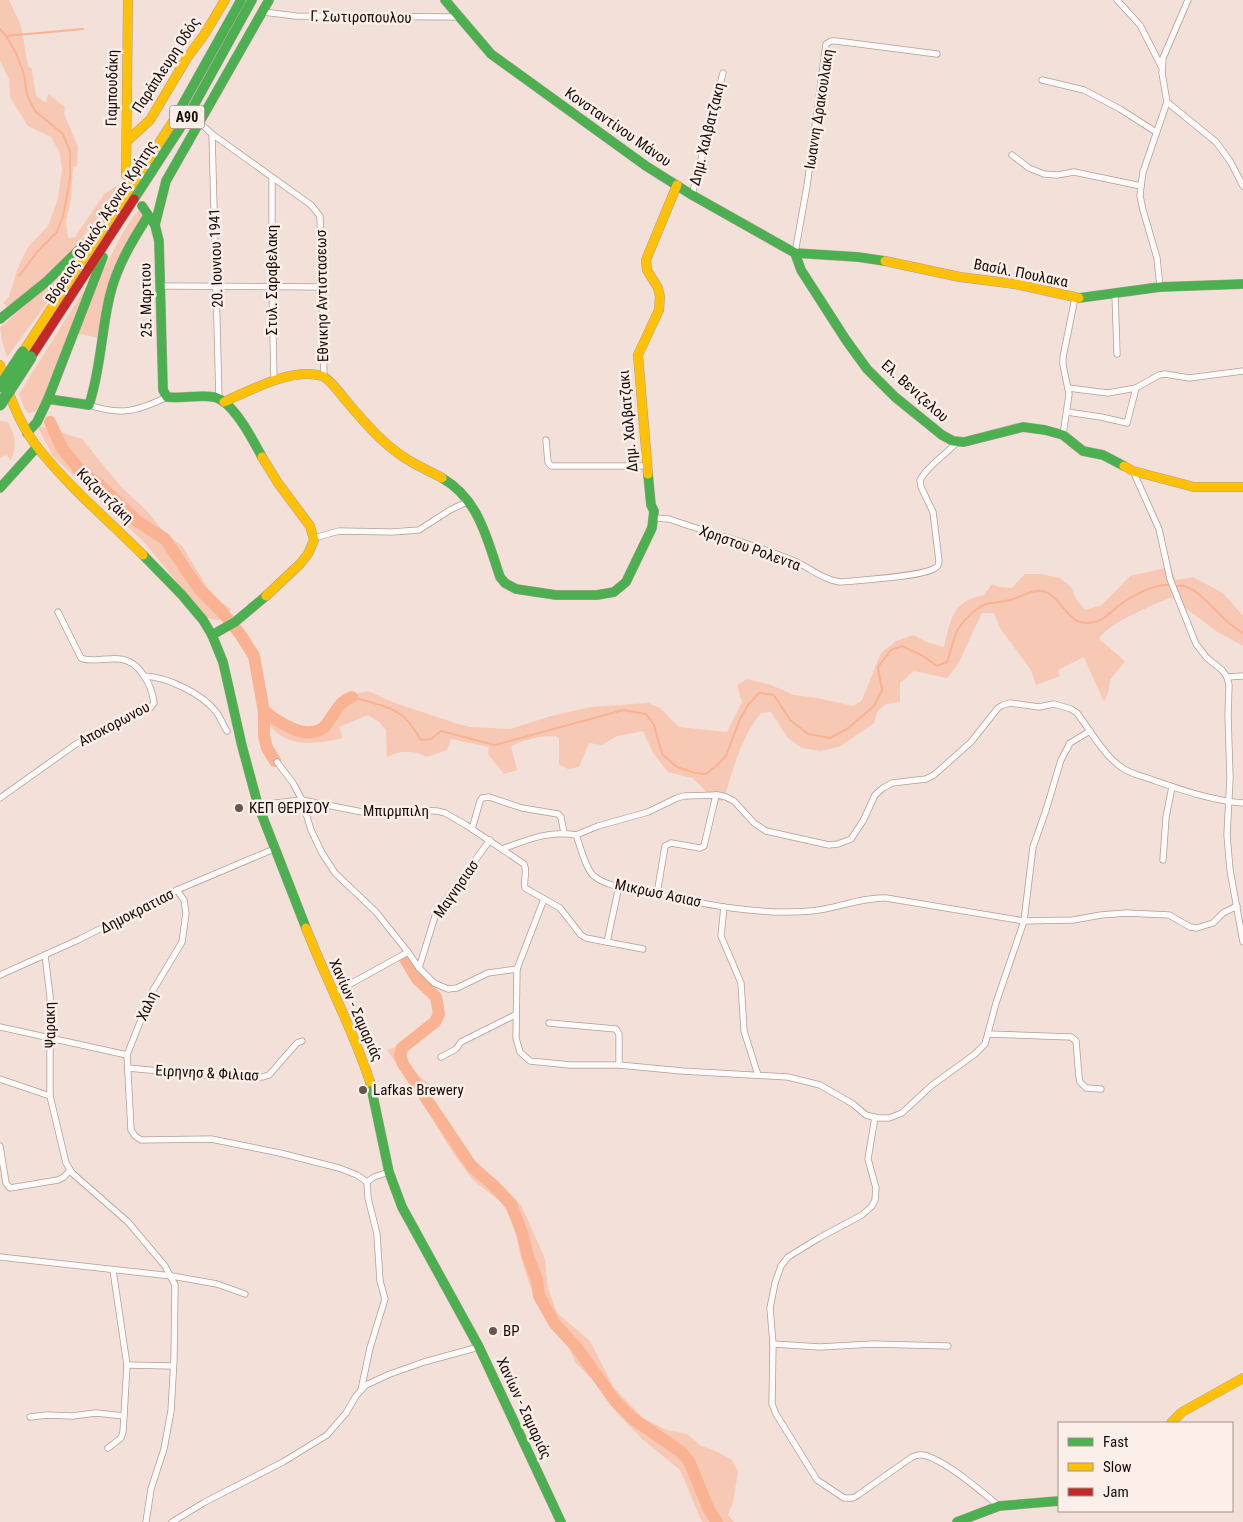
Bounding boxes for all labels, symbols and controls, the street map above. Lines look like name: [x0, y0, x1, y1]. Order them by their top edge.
street label: Γ. Σωτιροπουλου: [310, 7, 412, 27]
street label: Παράπλευρη Οδός: [128, 14, 204, 116]
street label: Ιωαννη Δρακουλακη: [801, 48, 837, 170]
street label: Γιαμπουδάκη: [102, 49, 122, 127]
street label: Δημ. Χαλβατζακη: [686, 81, 728, 187]
street label: Κονσταντίνου Μάνου: [561, 84, 675, 170]
road number: Α90: [170, 105, 204, 128]
street label: Βόρειος Οδικός Άξονας Κρήτης: [42, 137, 160, 307]
street label: 20. Ιουνιου 1941: [205, 208, 227, 308]
street label: Στυλ. Σαραβελακη: [263, 225, 281, 335]
street label: Εθνικησ Αντιστασεωσ: [312, 229, 332, 362]
street label: Βασίλ. Πουλακα: [972, 255, 1070, 291]
street label: 25. Μαρτιου: [136, 263, 156, 337]
street label: Ελ. Βενιζελου: [878, 356, 952, 426]
street label: Δημ. Χαλβατζακι: [615, 369, 641, 473]
street label: Καζαντζάκη: [73, 465, 137, 527]
street label: Χρηστου Ρολεντα: [697, 521, 804, 575]
street label: Αποκορωνου: [75, 698, 153, 750]
place label: ΚΕΠ ΘΕΡΙΣΟΥ: [249, 799, 330, 817]
marker: ΚΕΠ ΘΕΡΙΣΟΥ: [233, 802, 245, 814]
street label: Μπιρμπιλη: [363, 802, 429, 820]
street label: Μαγνησιασ: [430, 856, 483, 921]
street label: Μικρωσ Ασιασ: [613, 875, 703, 911]
street label: Δημοκρατιασ: [97, 885, 177, 937]
street label: Χανίων - Σαμαριάς: [325, 956, 387, 1064]
street label: Χαλη: [133, 988, 161, 1024]
street label: Ψαρακη: [41, 1002, 59, 1048]
street label: Ειρηνησ & Φιλιασ: [155, 1061, 260, 1085]
place label: Lafkas Brewery: [373, 1081, 464, 1099]
marker: Lafkas Brewery: [357, 1084, 369, 1096]
place label: BP: [503, 1322, 520, 1340]
marker: BP: [487, 1325, 499, 1337]
street label: Χανίων - Σαμαριάς: [493, 1354, 555, 1462]
legend: [1058, 1422, 1233, 1512]
text: Fast: [1103, 1433, 1128, 1451]
text: Slow: [1103, 1458, 1132, 1476]
text: Jam: [1103, 1483, 1129, 1501]

